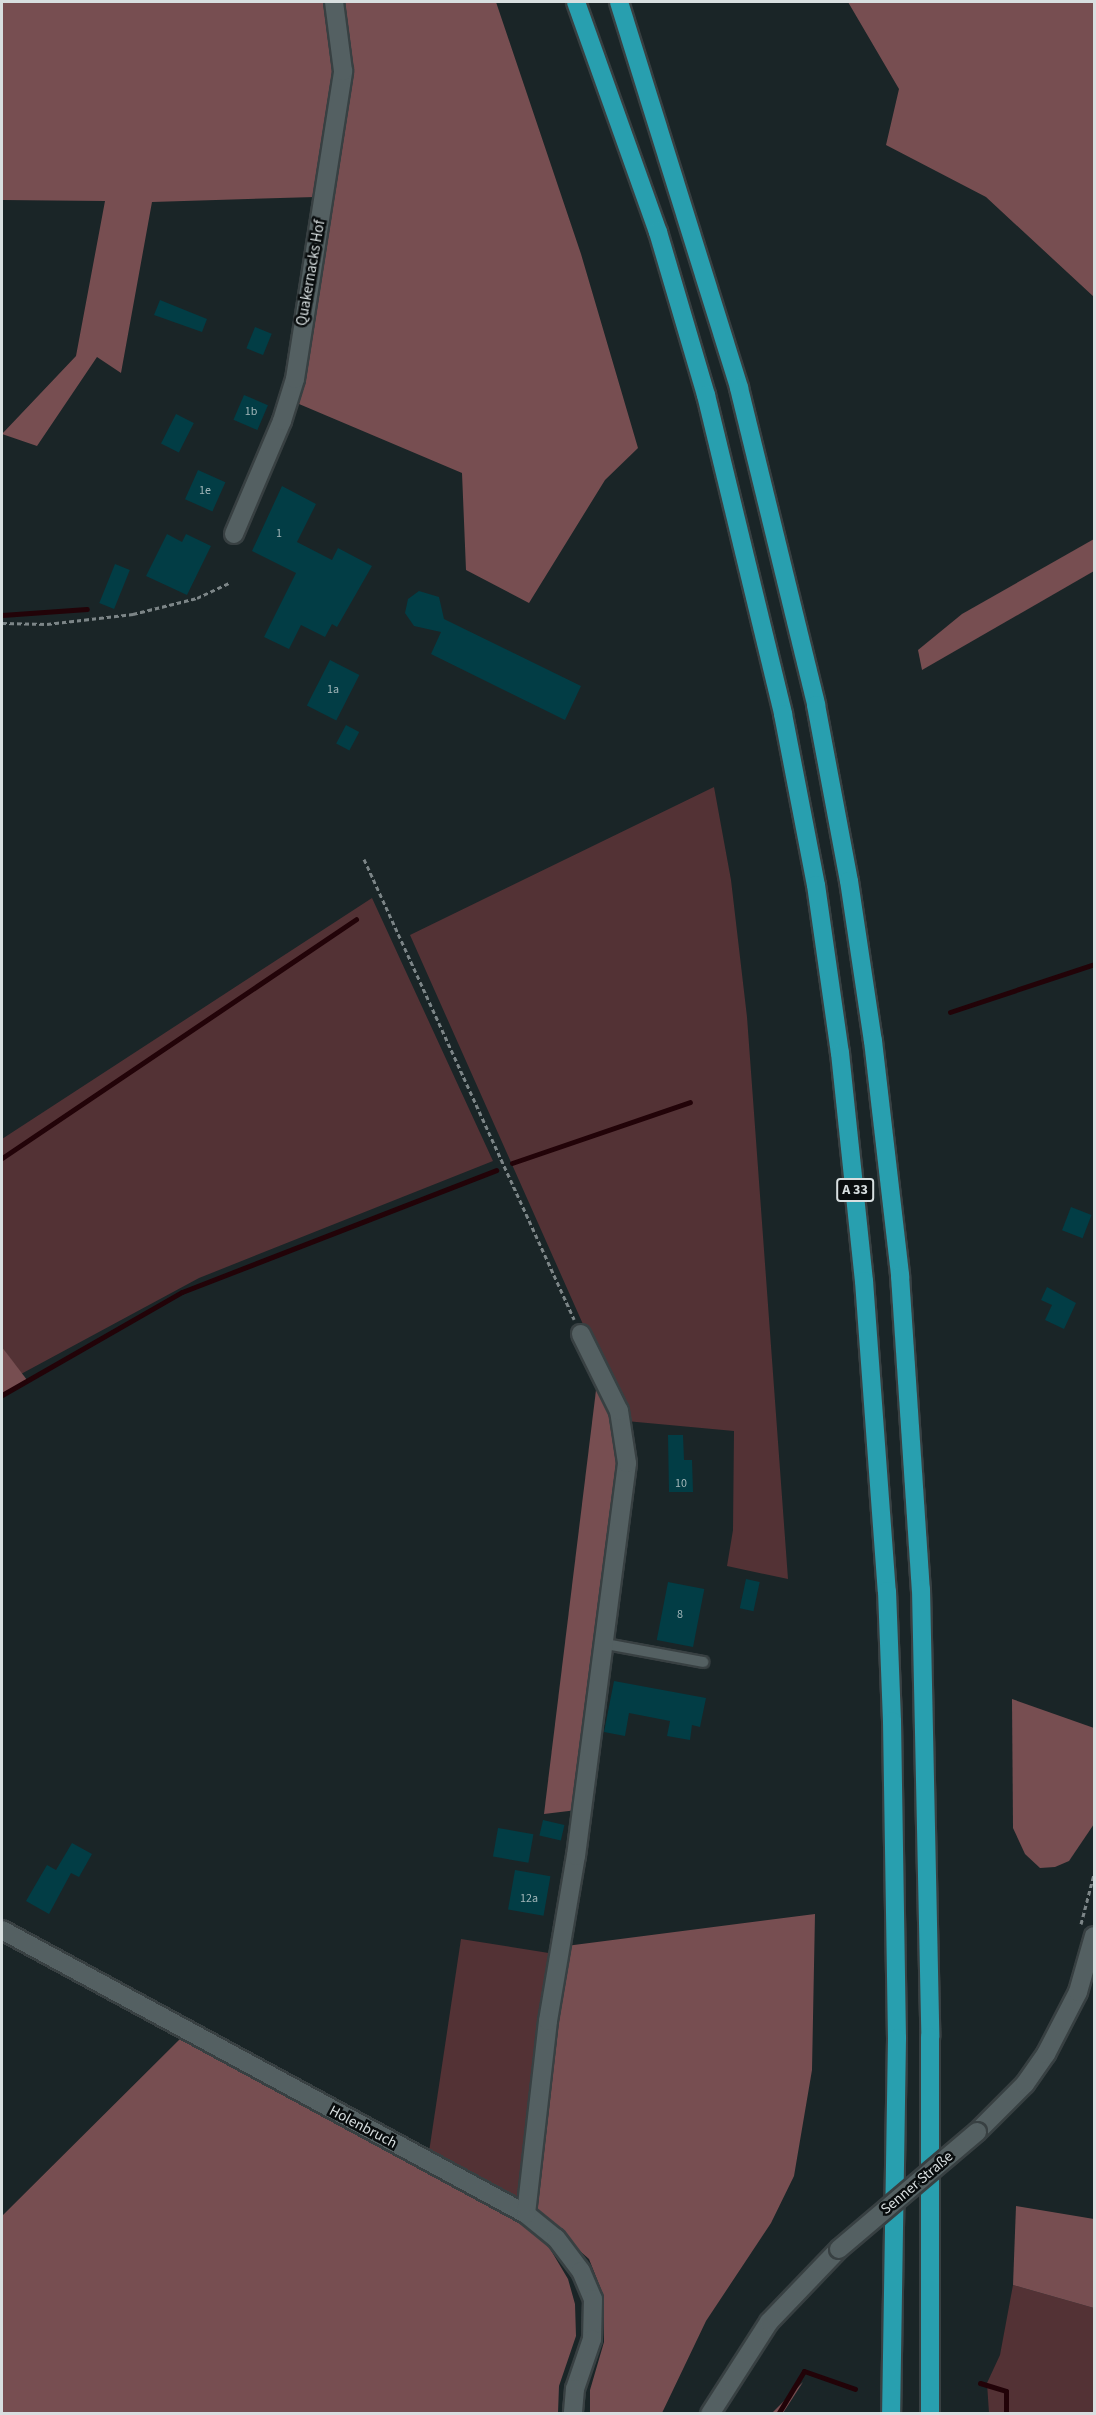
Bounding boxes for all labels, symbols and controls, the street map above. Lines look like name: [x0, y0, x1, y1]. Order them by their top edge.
street label: Quakernacks Hof: [293, 219, 329, 327]
house number: 1b: [245, 405, 257, 419]
house number: 1e: [199, 484, 211, 498]
house number: 1: [276, 527, 282, 541]
house number: 1a: [327, 683, 339, 697]
road number: A 33: [836, 1179, 874, 1201]
house number: 10: [675, 1477, 687, 1491]
house number: 8: [677, 1608, 683, 1622]
house number: 12a: [520, 1892, 538, 1906]
street label: Holenbruch: [326, 2102, 400, 2152]
street label: Senner Straße: [877, 2148, 957, 2218]

